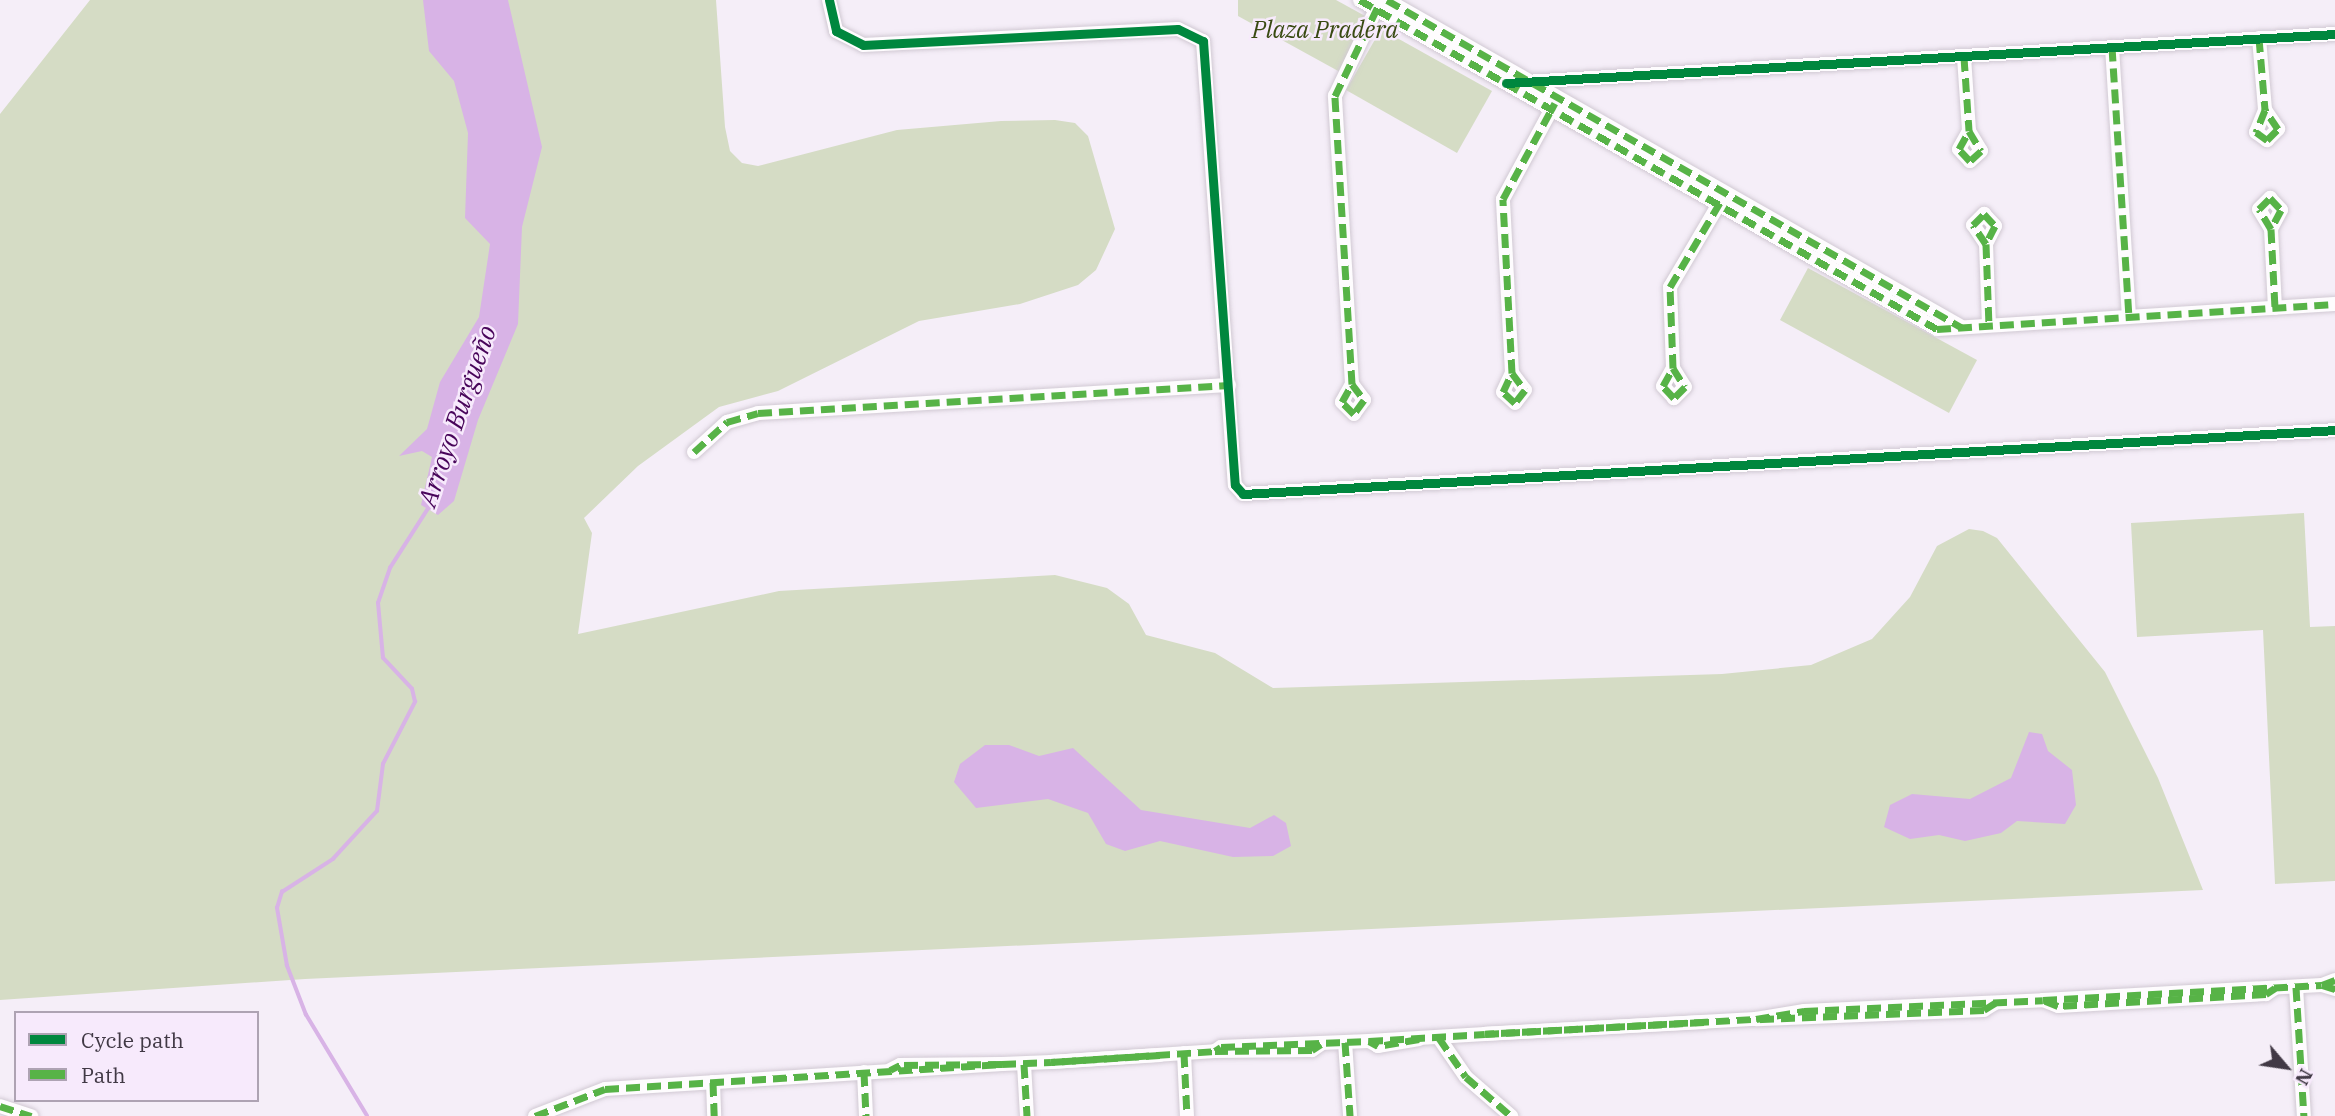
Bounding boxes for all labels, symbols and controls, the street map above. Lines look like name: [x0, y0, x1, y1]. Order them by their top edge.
park label: Plaza Pradera: [1252, 16, 1398, 44]
water label: Arroyo Burgueño: [411, 321, 503, 511]
legend: [14, 1011, 259, 1102]
text: Cycle path: [81, 1026, 184, 1054]
north arrow: [2251, 1032, 2321, 1102]
text: Path: [81, 1061, 126, 1089]
text: N: [2290, 1065, 2319, 1090]

